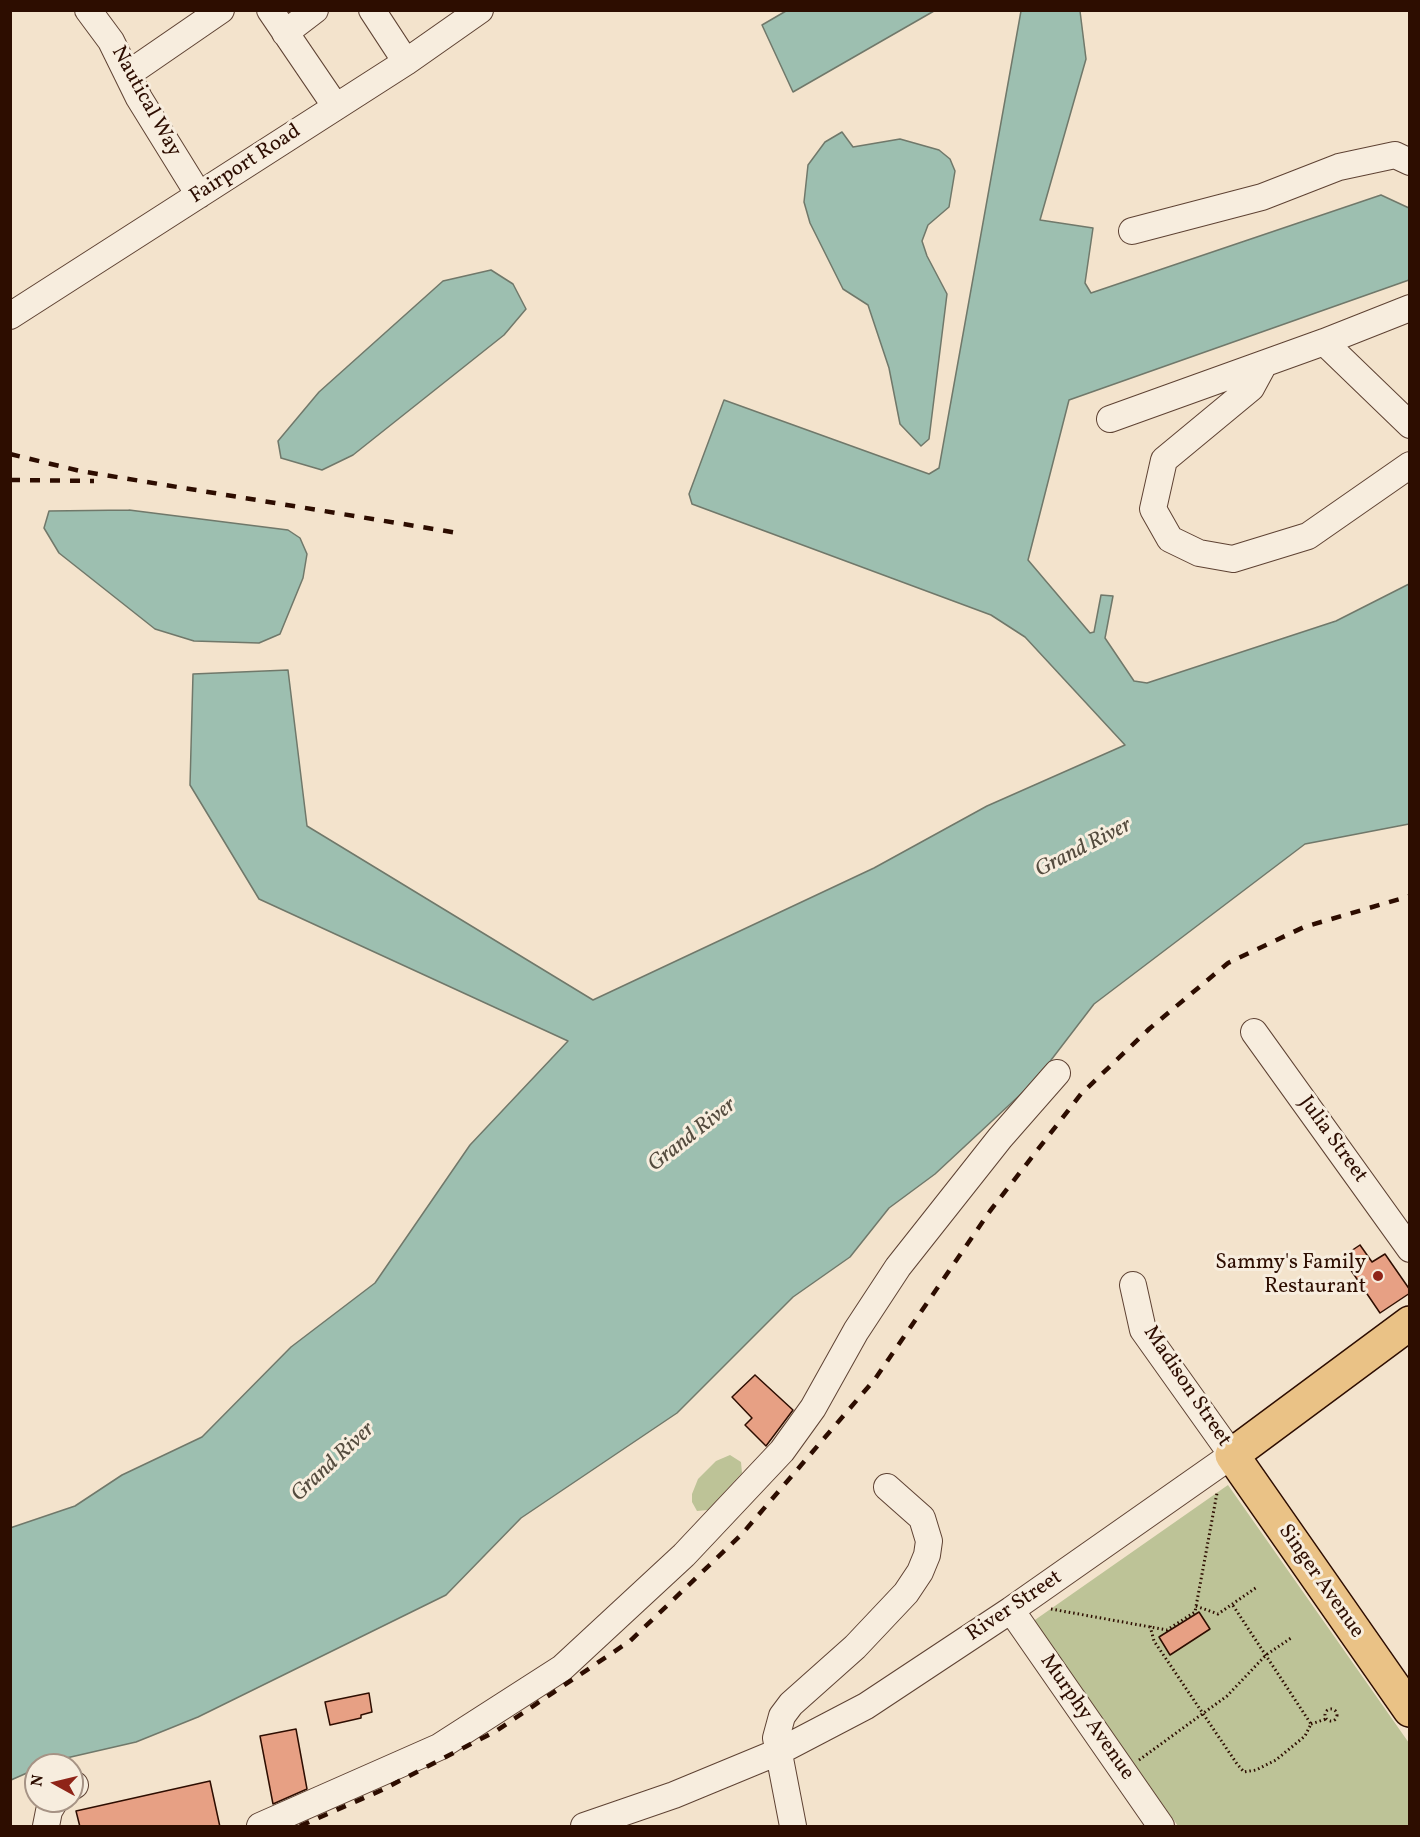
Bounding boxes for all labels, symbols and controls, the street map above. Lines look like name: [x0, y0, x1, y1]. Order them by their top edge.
street label: Nautical Way: [104, 42, 186, 162]
street label: Fairport Road: [186, 120, 306, 210]
water label: Grand River: [1031, 813, 1137, 885]
street label: Julia Street: [1292, 1092, 1372, 1188]
water label: Grand River: [644, 1093, 742, 1179]
place label: Sammy's Family Restaurant: [1215, 1251, 1366, 1301]
marker: Sammy's Family Restaurant: [1371, 1269, 1385, 1283]
street label: Madison Street: [1136, 1322, 1236, 1452]
water label: Grand River: [287, 1418, 381, 1508]
street label: Singer Avenue: [1272, 1520, 1368, 1644]
street label: River Street: [963, 1566, 1067, 1648]
street label: Murphy Avenue: [1033, 1650, 1139, 1786]
north arrow: [24, 1753, 84, 1813]
text: N: [26, 1773, 50, 1788]

